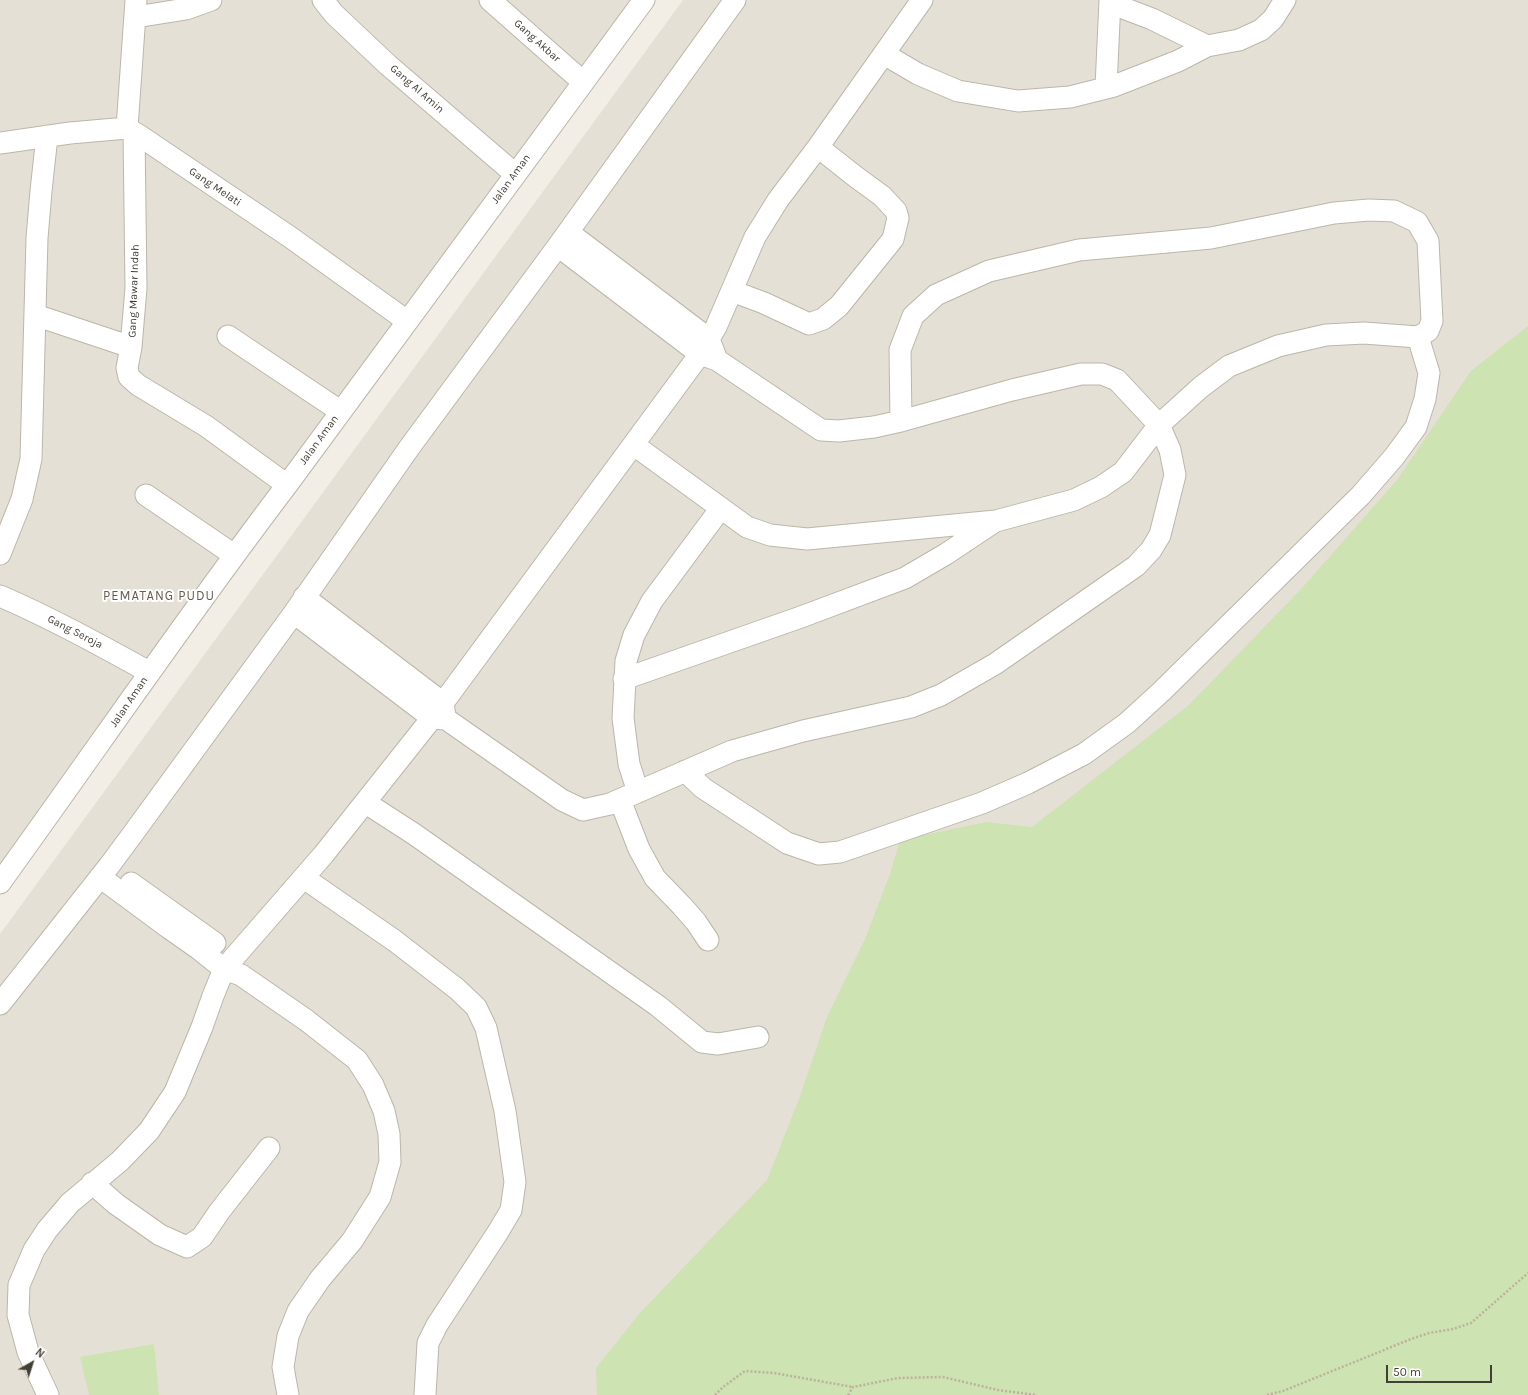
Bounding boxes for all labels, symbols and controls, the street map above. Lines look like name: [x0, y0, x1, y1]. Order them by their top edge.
street label: Gang Akbar: [511, 17, 563, 65]
street label: Gang Al Amin: [387, 62, 447, 116]
street label: Jalan Aman: [489, 152, 533, 206]
street label: Gang Melati: [186, 165, 244, 209]
street label: Gang Mawar Indah: [126, 244, 142, 338]
street label: Jalan Aman: [297, 413, 341, 467]
district label: PEMATANG PUDU: [103, 588, 215, 604]
street label: Gang Seroja: [45, 612, 105, 652]
street label: Jalan Aman: [107, 674, 151, 730]
north arrow: [12, 1343, 52, 1383]
text: N: [33, 1346, 47, 1361]
scale bar: [1388, 1357, 1494, 1383]
text: 50 m: [1393, 1365, 1421, 1379]

